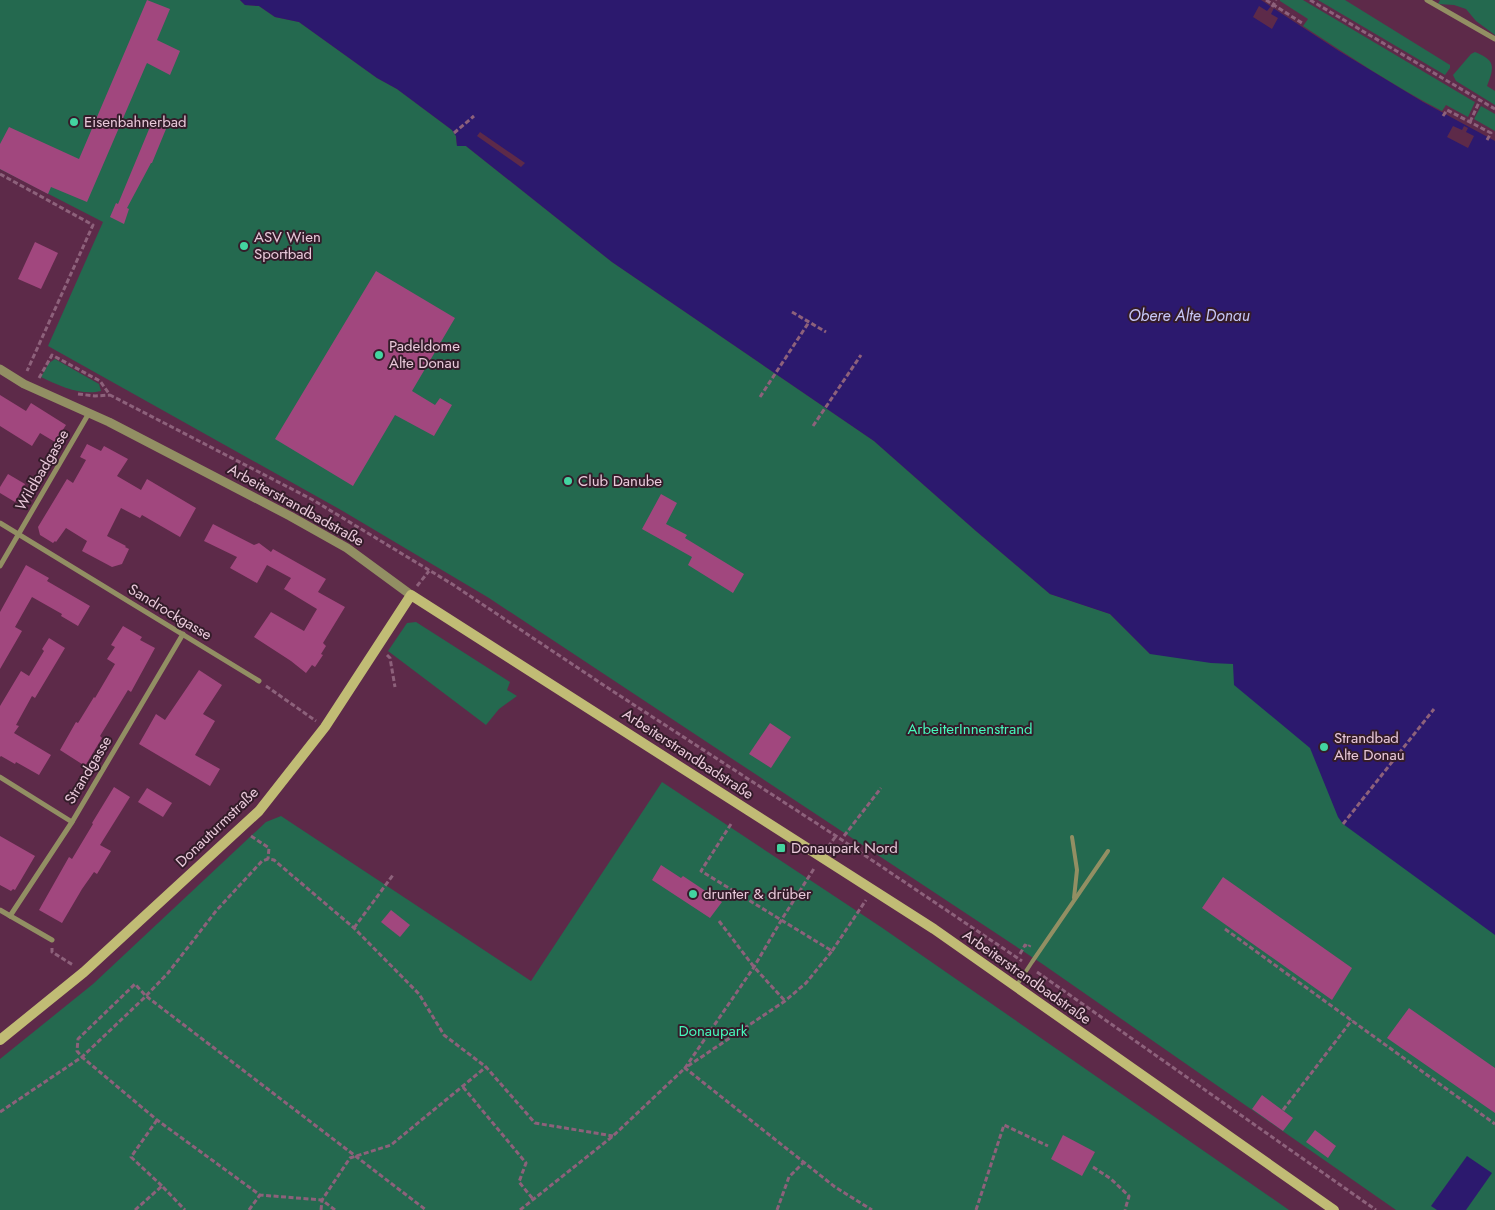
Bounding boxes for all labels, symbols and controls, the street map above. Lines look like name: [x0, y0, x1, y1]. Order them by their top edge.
place label: Eisenbahnerbad: [84, 111, 187, 133]
marker: Eisenbahnerbad: [68, 116, 80, 128]
place label: ASV Wien Sportbad: [254, 226, 321, 265]
marker: ASV Wien Sportbad: [238, 240, 250, 252]
water label: Obere Alte Donau: [1128, 304, 1250, 327]
place label: Padeldome Alte Donau: [389, 335, 460, 374]
marker: Padeldome Alte Donau: [373, 349, 385, 361]
street label: Wildbadgasse: [10, 425, 74, 515]
street label: Arbeiterstrandbadstraße: [224, 458, 368, 552]
place label: Club Danube: [578, 470, 662, 492]
marker: Club Danube: [562, 475, 574, 487]
street label: Sandrockgasse: [124, 578, 216, 646]
street label: Arbeiterstrandbadstraße: [618, 703, 758, 805]
park label: ArbeiterInnenstrand: [907, 718, 1033, 740]
place label: Strandbad Alte Donau: [1334, 727, 1405, 766]
street label: Strandgasse: [59, 731, 117, 808]
marker: Strandbad Alte Donau: [1318, 741, 1330, 753]
street label: Donauturmstraße: [171, 781, 264, 872]
place label: Donaupark Nord: [791, 837, 898, 859]
marker: Donaupark Nord: [775, 842, 787, 854]
place label: drunter & drüber: [703, 883, 812, 905]
marker: drunter & drüber: [687, 888, 699, 900]
street label: Arbeiterstrandbadstraße: [958, 924, 1096, 1030]
park label: Donaupark: [679, 1020, 748, 1042]

